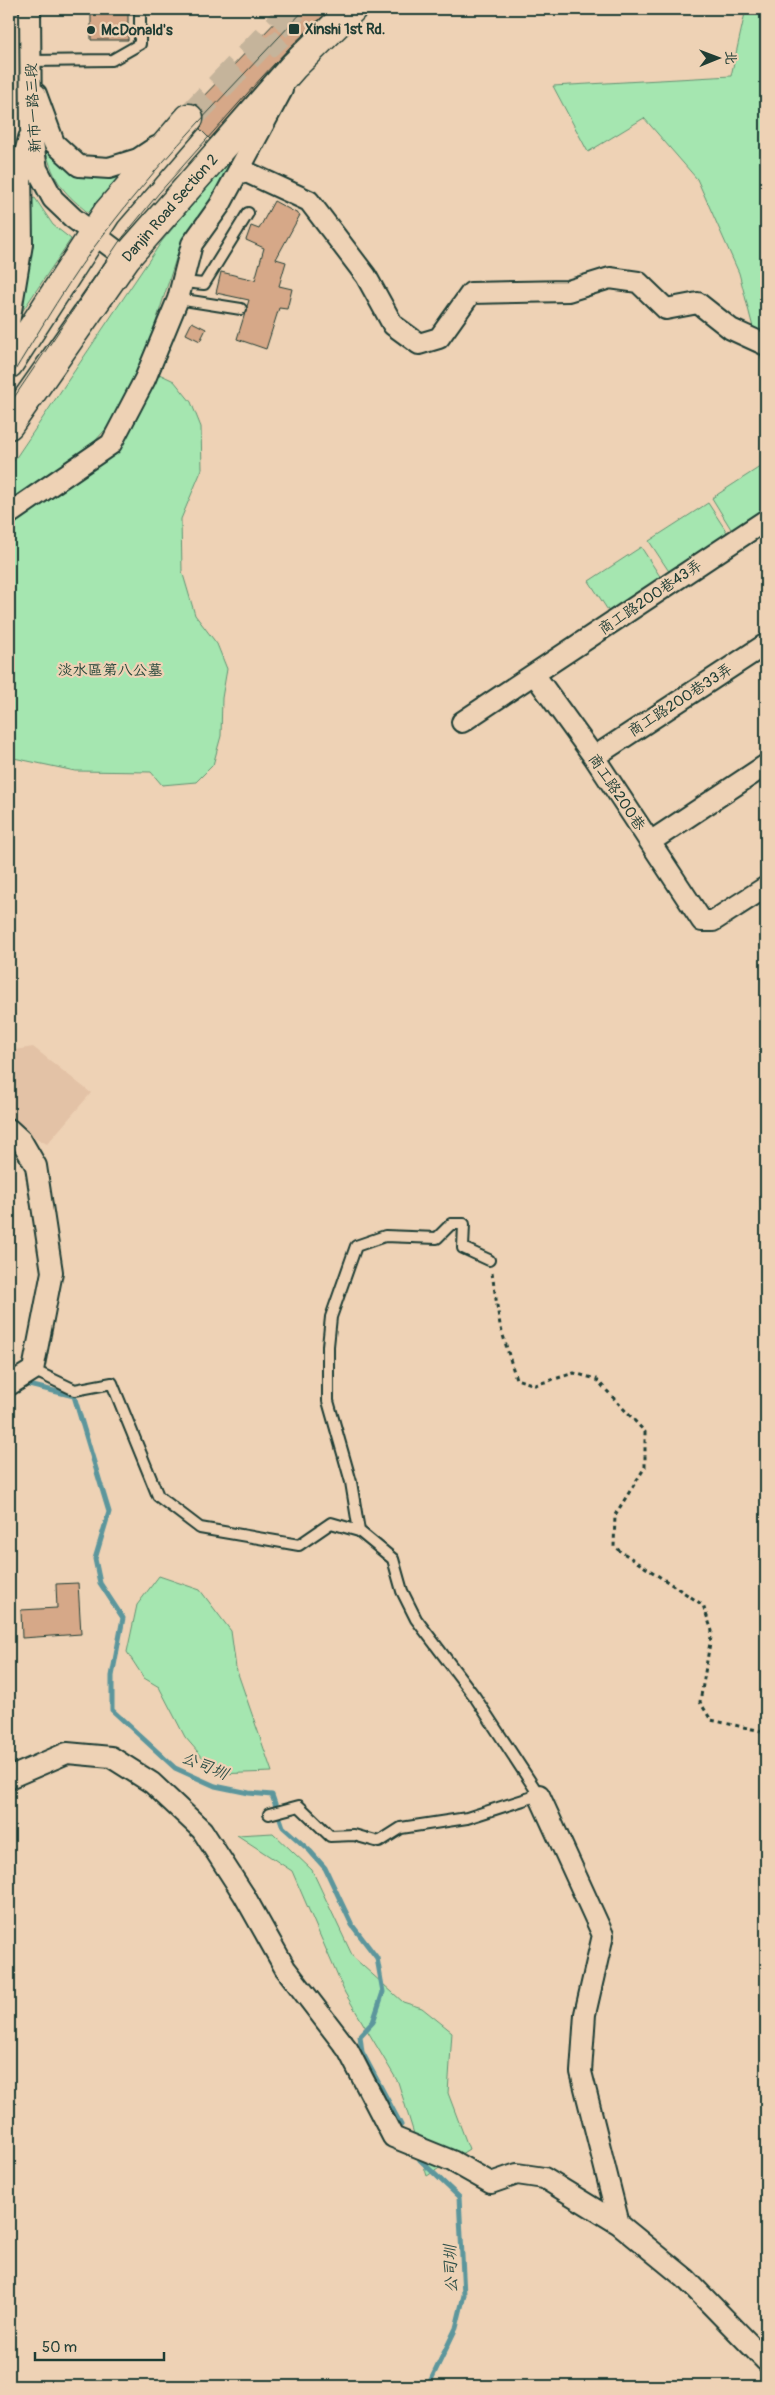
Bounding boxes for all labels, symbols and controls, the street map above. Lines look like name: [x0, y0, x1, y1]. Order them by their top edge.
place label: Xinshi 1st Rd.: [305, 20, 385, 39]
place label: McDonald's: [101, 21, 173, 40]
marker: Xinshi 1st Rd.: [287, 22, 301, 36]
marker: McDonald's: [85, 24, 97, 36]
north arrow: [692, 32, 742, 82]
text: 北: [722, 51, 739, 65]
street label: 新市一路三段: [22, 63, 45, 153]
street label: Danjin Road Section 2: [118, 150, 222, 266]
street label: 商工路200巷43弄: [595, 556, 706, 639]
street label: 商工路200巷33弄: [625, 660, 736, 741]
park label: 淡水區第八公墓: [57, 661, 163, 680]
street label: 商工路200巷: [584, 750, 649, 834]
water label: 公司圳: [179, 1748, 232, 1785]
water label: 公司圳: [440, 2243, 462, 2293]
scale bar: [35, 2330, 164, 2362]
text: 50 m: [42, 2338, 77, 2357]

